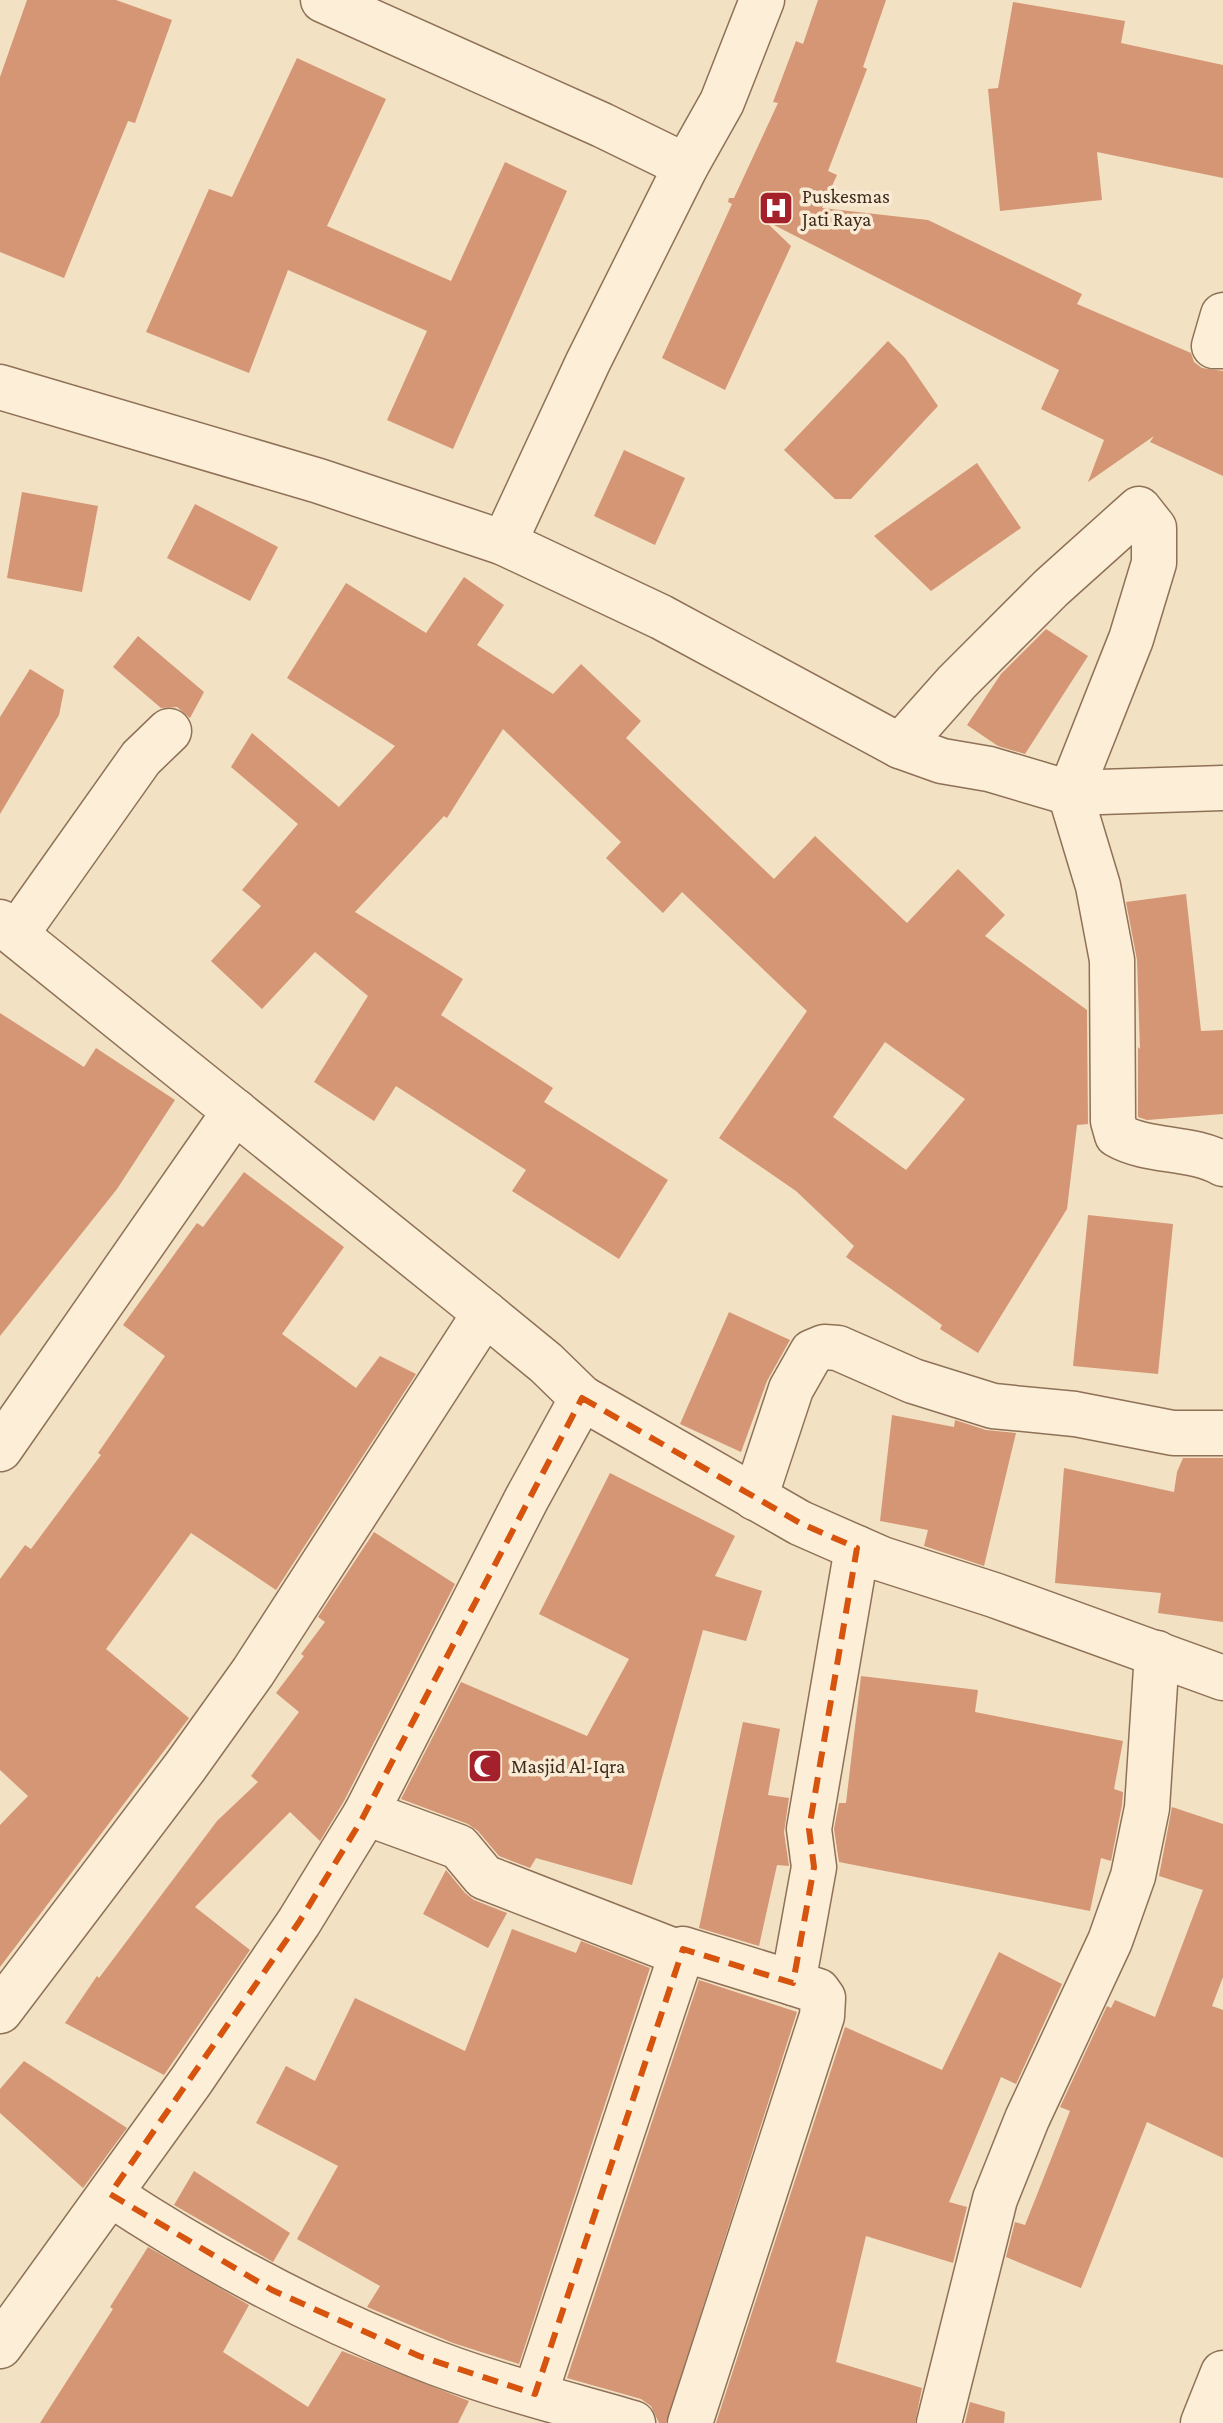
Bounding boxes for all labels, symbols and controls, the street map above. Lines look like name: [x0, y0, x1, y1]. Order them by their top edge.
place label: Puskesmas Jati Raya: [800, 185, 890, 231]
hospital icon: Puskesmas Jati Raya: [757, 189, 795, 227]
mosque icon: Masjid Al-Iqra: [466, 1747, 504, 1785]
place label: Masjid Al-Iqra: [511, 1755, 625, 1778]

